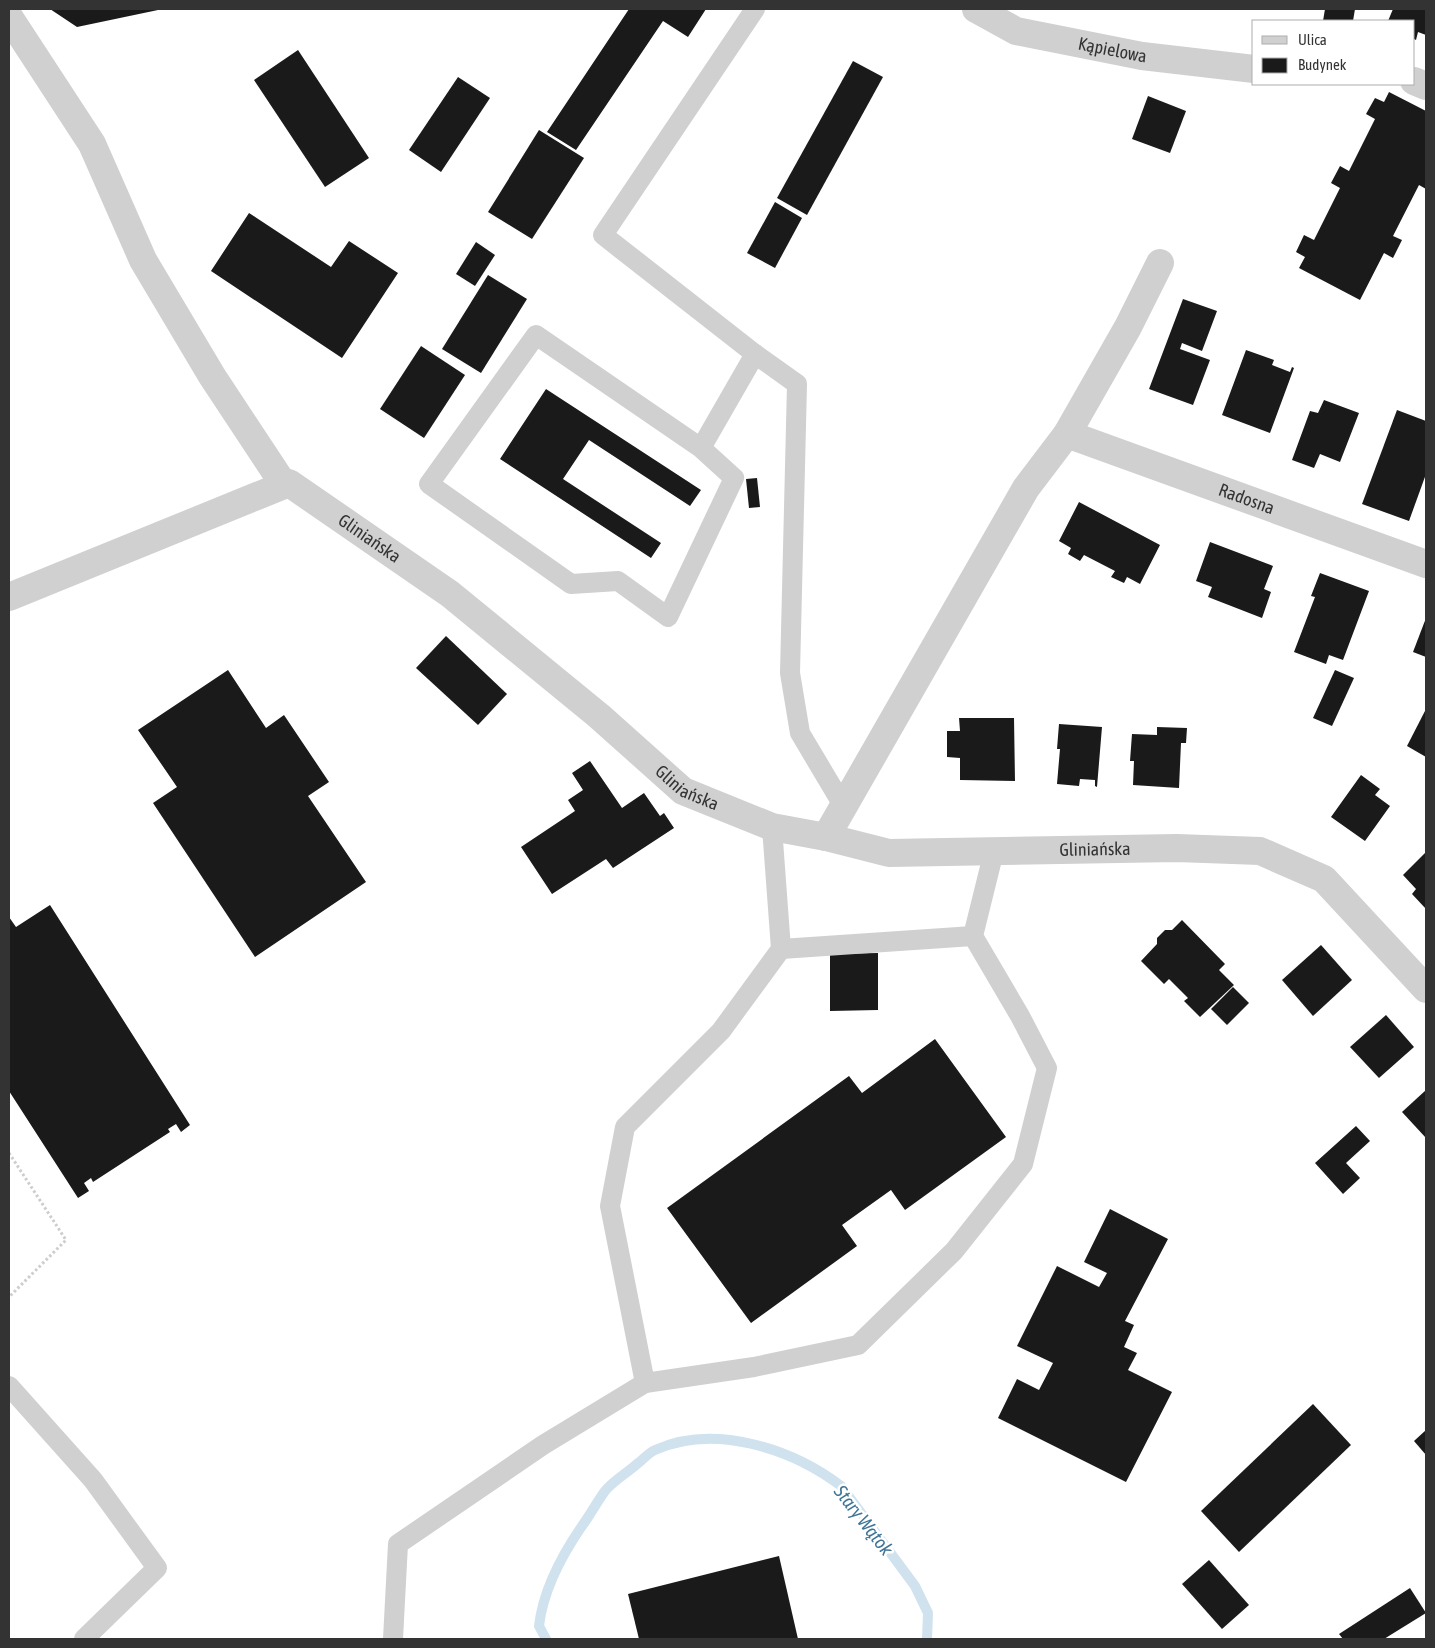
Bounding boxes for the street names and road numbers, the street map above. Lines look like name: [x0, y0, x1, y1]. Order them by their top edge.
street label: Kąpielowa: [1076, 33, 1148, 66]
street label: Radosna: [1216, 479, 1278, 518]
street label: Gliniańska: [334, 509, 405, 567]
street label: Gliniańska: [651, 760, 722, 814]
street label: Gliniańska: [1059, 838, 1131, 860]

